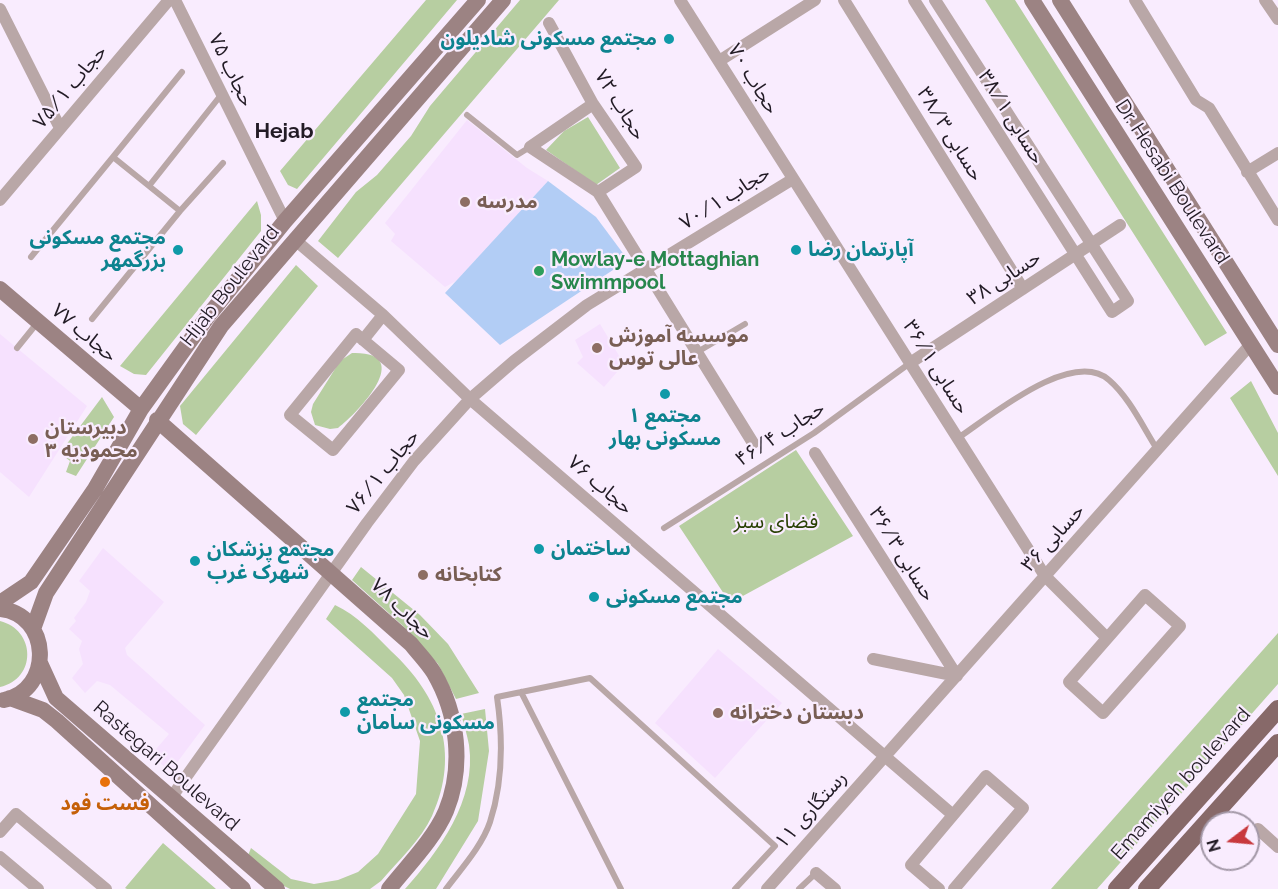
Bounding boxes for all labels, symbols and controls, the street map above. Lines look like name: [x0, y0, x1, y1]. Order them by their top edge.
place label: مجتمع مسکونی شادیلون: [441, 27, 657, 51]
street label: حجاب ۷۵: [203, 30, 259, 110]
marker: مجتمع مسکونی شادیلون: [662, 32, 676, 46]
street label: حجاب ۷۰: [722, 39, 784, 119]
street label: حجاب ۷۵/۱: [28, 40, 112, 134]
street label: حجاب ۷۲: [589, 65, 651, 145]
street label: حسابی ۳۸/۱: [973, 66, 1049, 168]
street label: حسابی ۳۸/۳: [912, 83, 988, 185]
street label: Dr. Hesabi Boulevard: [1110, 95, 1234, 269]
district label: Hejab: [255, 119, 313, 145]
street label: حجاب ۷۰/۱: [676, 161, 774, 235]
place label: مدرسه: [477, 190, 538, 214]
marker: مدرسه: [458, 195, 472, 209]
street label: Hijab Boulevard: [175, 221, 285, 351]
place label: مجتمع مسکونی بزرگمهر: [29, 226, 166, 273]
place label: آپارتمان رضا: [808, 238, 914, 262]
marker: مجتمع مسکونی بزرگمهر: [171, 243, 185, 257]
marker: آپارتمان رضا: [789, 243, 803, 257]
street label: حسابی ۳۸: [963, 245, 1045, 311]
place label: Mowlay-e Mottaghian Swimmpool: [551, 248, 759, 295]
marker: Mowlay-e Mottaghian Swimmpool: [532, 264, 546, 278]
street label: حجاب ۷۷: [46, 299, 122, 367]
street label: حسابی ۳۶/۱: [898, 316, 974, 418]
place label: موسسه آموزش عالی توس: [609, 324, 749, 371]
marker: موسسه آموزش عالی توس: [590, 341, 604, 355]
marker: ۱ مجتمع مسکونی بهار: [658, 387, 672, 401]
street label: حجاب ۴۶/۴: [731, 396, 829, 472]
place label: ۱ مجتمع مسکونی بهار: [609, 404, 721, 451]
place label: دبیرستان محمودیه ۳: [45, 416, 138, 463]
street label: حجاب ۷۶/۱: [342, 425, 424, 519]
marker: دبیرستان محمودیه ۳: [26, 432, 40, 446]
street label: حجاب ۷۶: [563, 450, 637, 520]
street label: حسابی ۳۶: [1016, 499, 1090, 577]
street label: حسابی ۳۶/۳: [864, 503, 940, 605]
park label: فضای سبز: [734, 510, 818, 534]
place label: ساختمان: [551, 537, 631, 561]
place label: مجتمع پزشکان شهرک غرب: [207, 538, 334, 585]
marker: ساختمان: [532, 542, 546, 556]
marker: مجتمع پزشکان شهرک غرب: [188, 554, 202, 568]
place label: کتابخانه: [435, 563, 502, 587]
marker: کتابخانه: [416, 568, 430, 582]
street label: حجاب ۷۸: [366, 573, 438, 645]
place label: مجتمع مسکونی: [606, 585, 743, 609]
marker: مجتمع مسکونی: [587, 590, 601, 604]
place label: مجتمع مسکونی سامان: [357, 688, 495, 735]
street label: Rastegari Boulevard: [88, 696, 244, 836]
place label: دبستان دخترانه: [730, 701, 864, 725]
street label: Emamiyeh boulevard: [1106, 703, 1256, 865]
marker: مجتمع مسکونی سامان: [338, 705, 352, 719]
marker: دبستان دخترانه: [711, 706, 725, 720]
street label: رستگاری ۱۱: [770, 766, 852, 854]
marker: فست فود: [98, 775, 112, 789]
place label: فست فود: [60, 792, 150, 816]
north arrow: [1200, 811, 1260, 871]
text: N: [1203, 837, 1225, 854]

